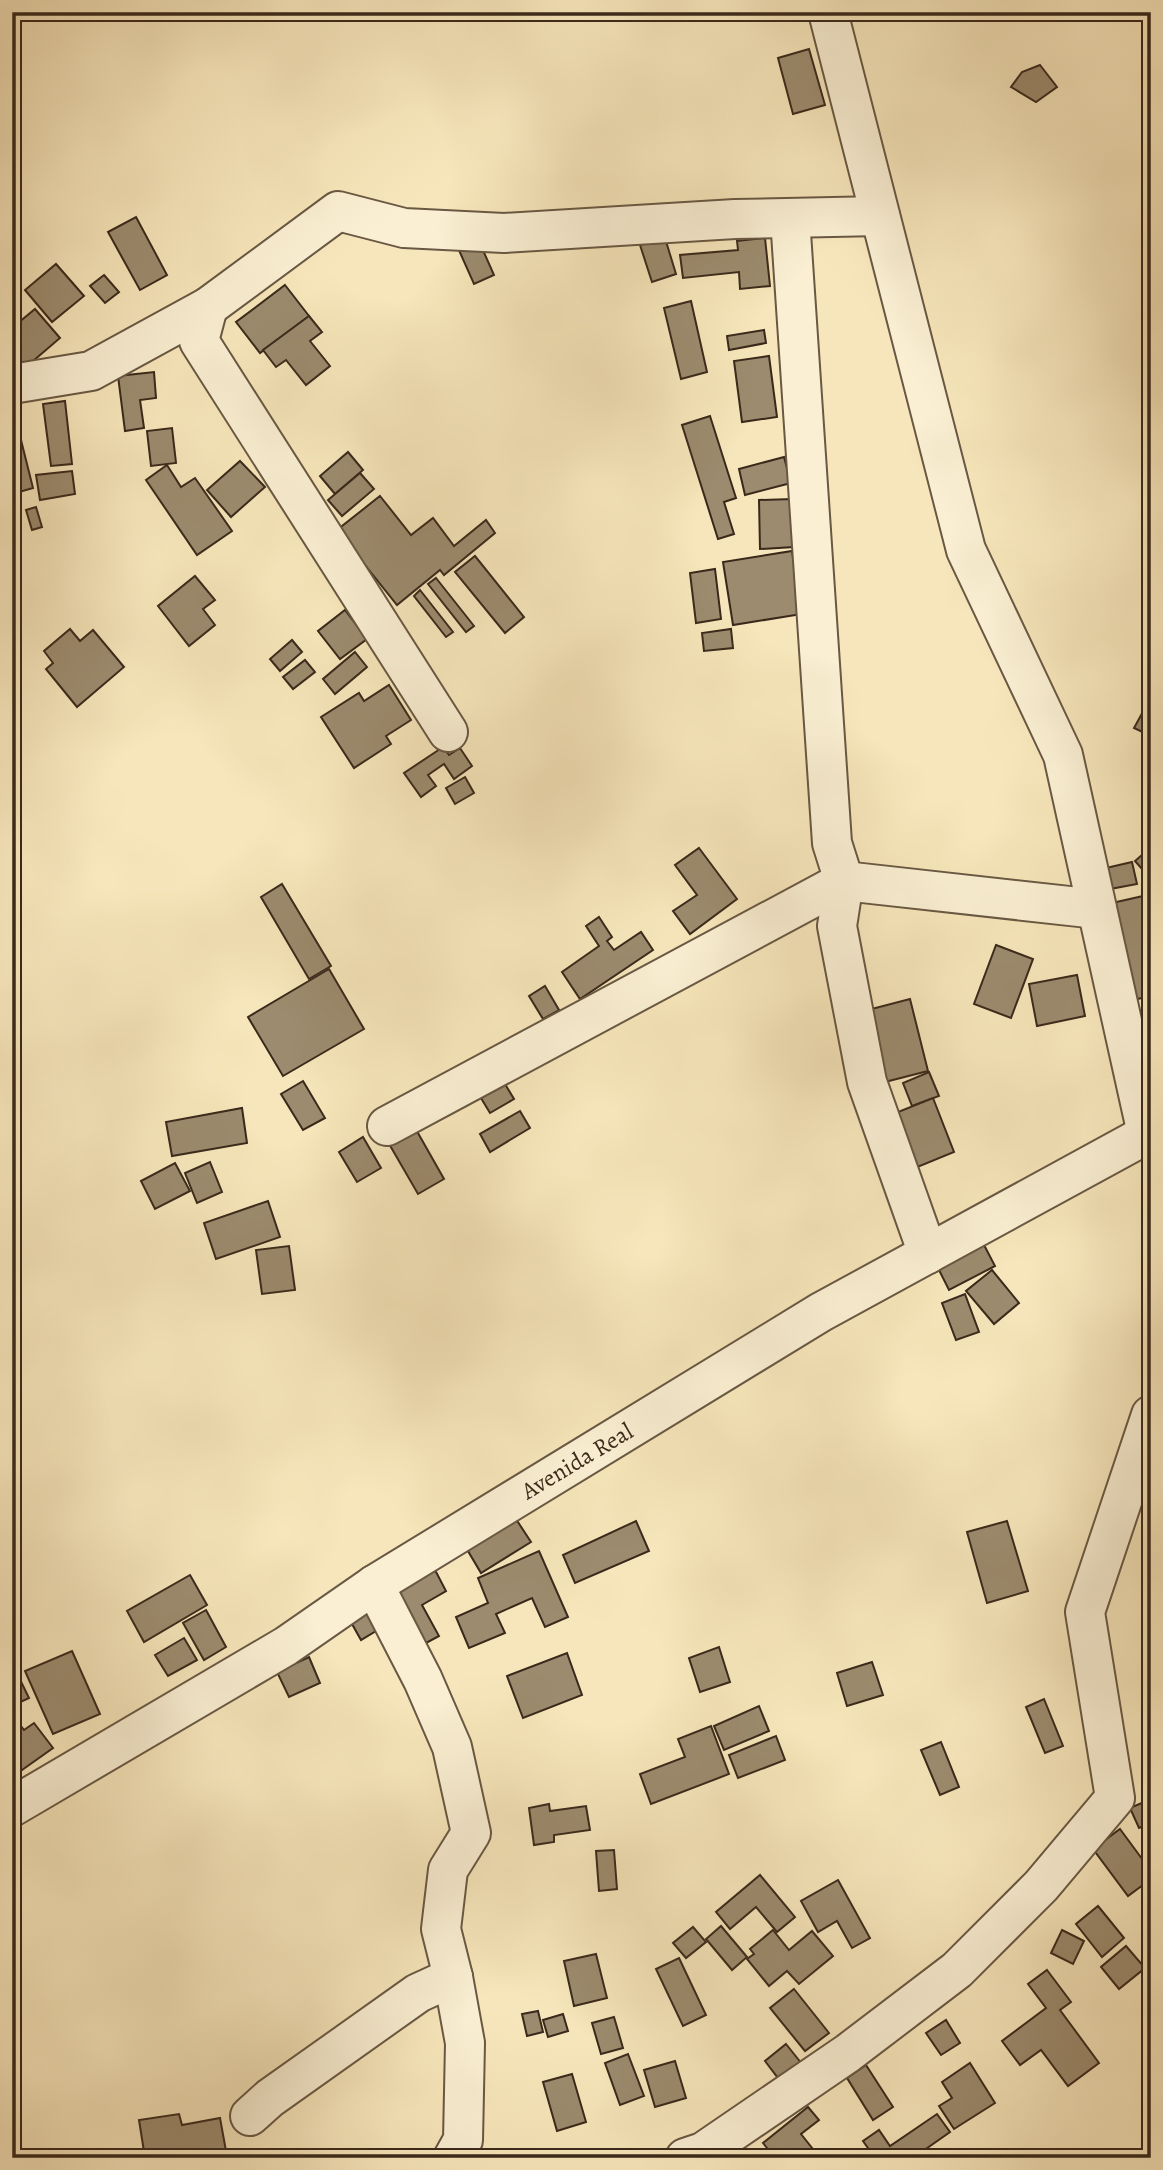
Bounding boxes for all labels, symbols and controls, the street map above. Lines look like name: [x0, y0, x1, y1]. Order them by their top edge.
street label: Avenida Real: [514, 1415, 639, 1507]

